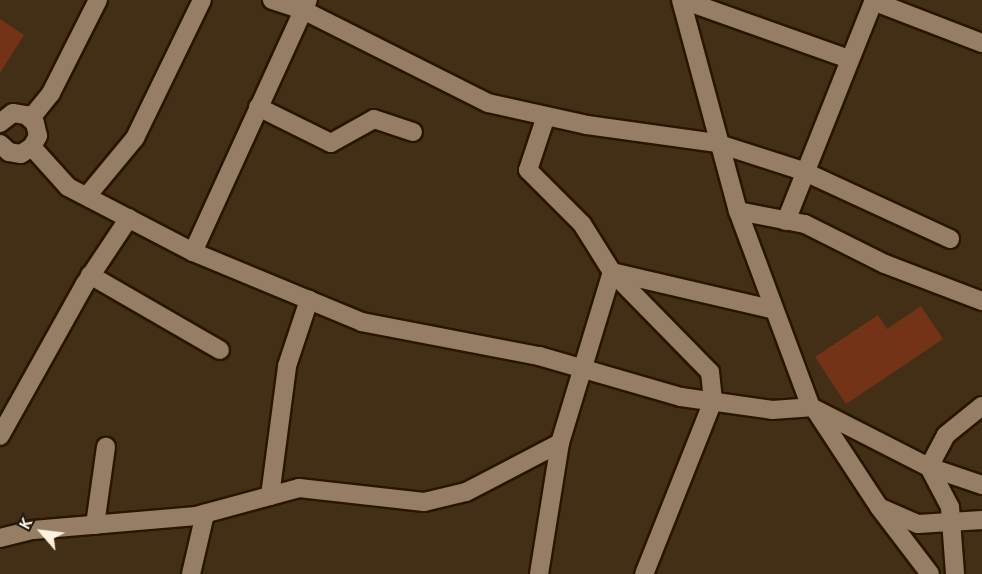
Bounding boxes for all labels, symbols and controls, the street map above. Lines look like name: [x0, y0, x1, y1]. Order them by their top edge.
north arrow: [12, 502, 72, 562]
text: K: [14, 514, 37, 533]

